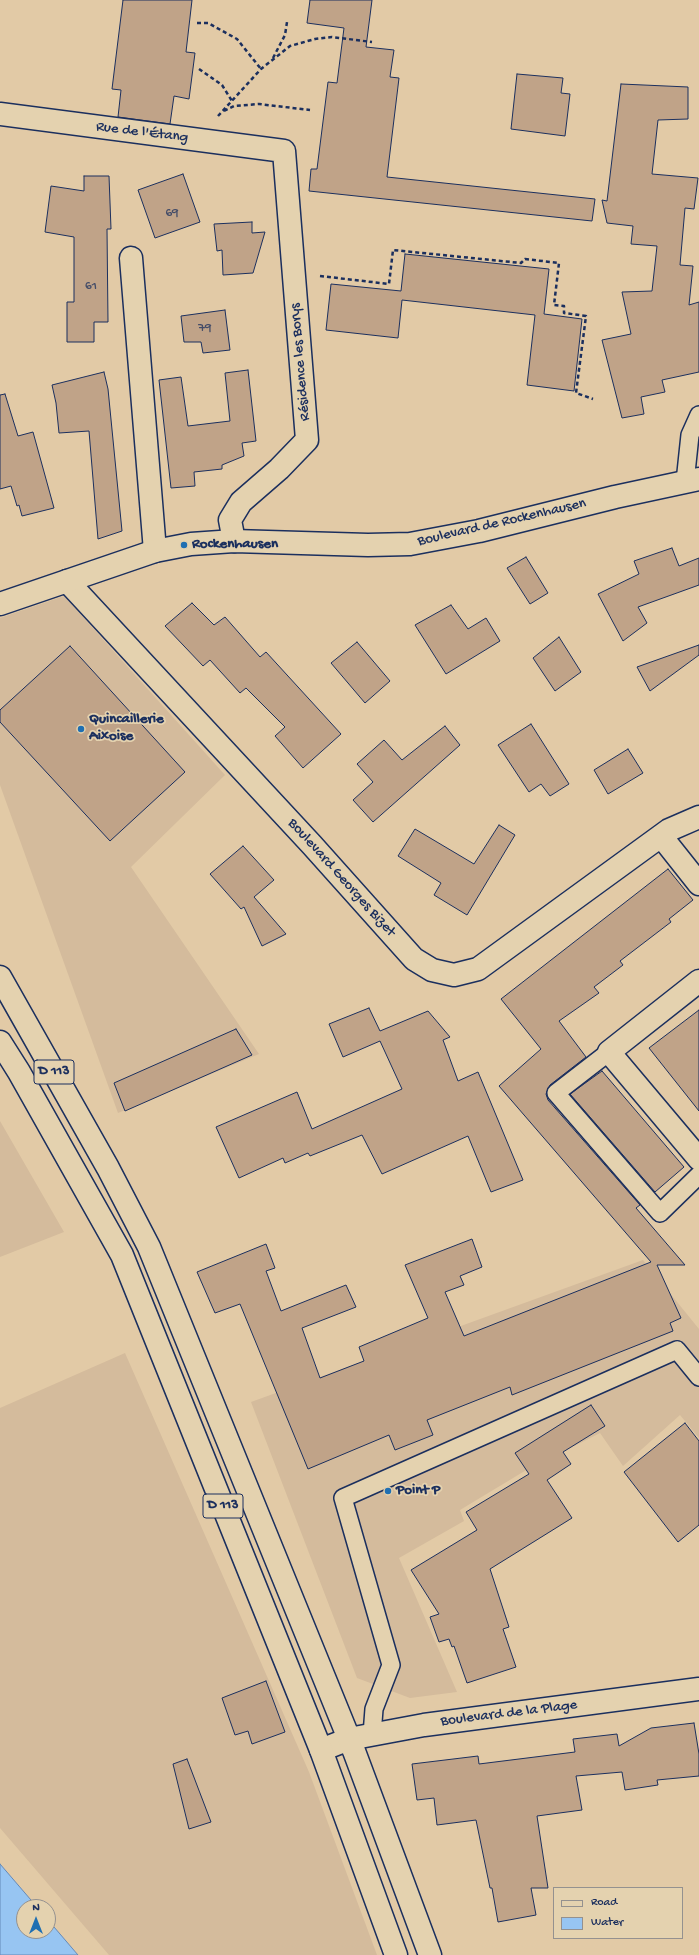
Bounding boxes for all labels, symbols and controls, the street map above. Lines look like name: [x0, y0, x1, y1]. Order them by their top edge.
street label: Rue de l'Étang: [95, 118, 189, 148]
house number: 69: [165, 206, 179, 222]
house number: 61: [85, 279, 97, 295]
street label: Résidence les Borys: [287, 302, 315, 422]
house number: 79: [198, 321, 212, 337]
street label: Boulevard de Rockenhausen: [416, 495, 588, 551]
place label: Rockenhausen: [192, 536, 278, 554]
marker: Rockenhausen: [179, 540, 189, 550]
place label: Quincaillerie Aixoise: [89, 711, 164, 746]
marker: Quincaillerie Aixoise: [76, 724, 86, 734]
street label: Boulevard Georges Bizet: [283, 815, 399, 941]
road number: D 113: [34, 1060, 74, 1084]
place label: Point P: [396, 1482, 440, 1500]
marker: Point P: [383, 1486, 393, 1496]
road number: D 113: [203, 1494, 243, 1518]
street label: Boulevard de la Plage: [440, 1697, 578, 1731]
legend: [553, 1887, 683, 1939]
text: Road: [591, 1896, 617, 1910]
north arrow: [16, 1899, 56, 1939]
text: N: [32, 1902, 40, 1914]
text: Water: [591, 1916, 623, 1930]

